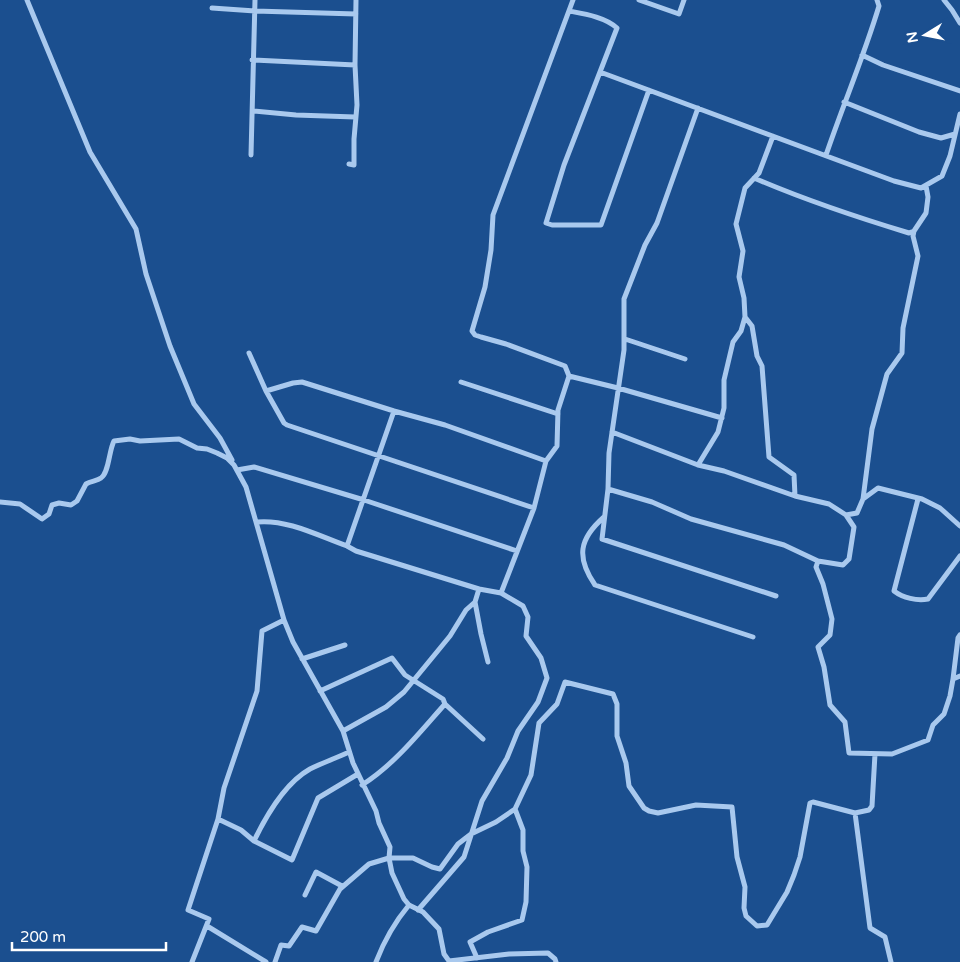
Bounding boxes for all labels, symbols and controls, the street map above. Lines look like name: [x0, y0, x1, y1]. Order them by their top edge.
north arrow: [900, 10, 950, 60]
text: N: [903, 30, 922, 44]
scale bar: [12, 920, 166, 952]
text: 200 m: [20, 928, 66, 946]

